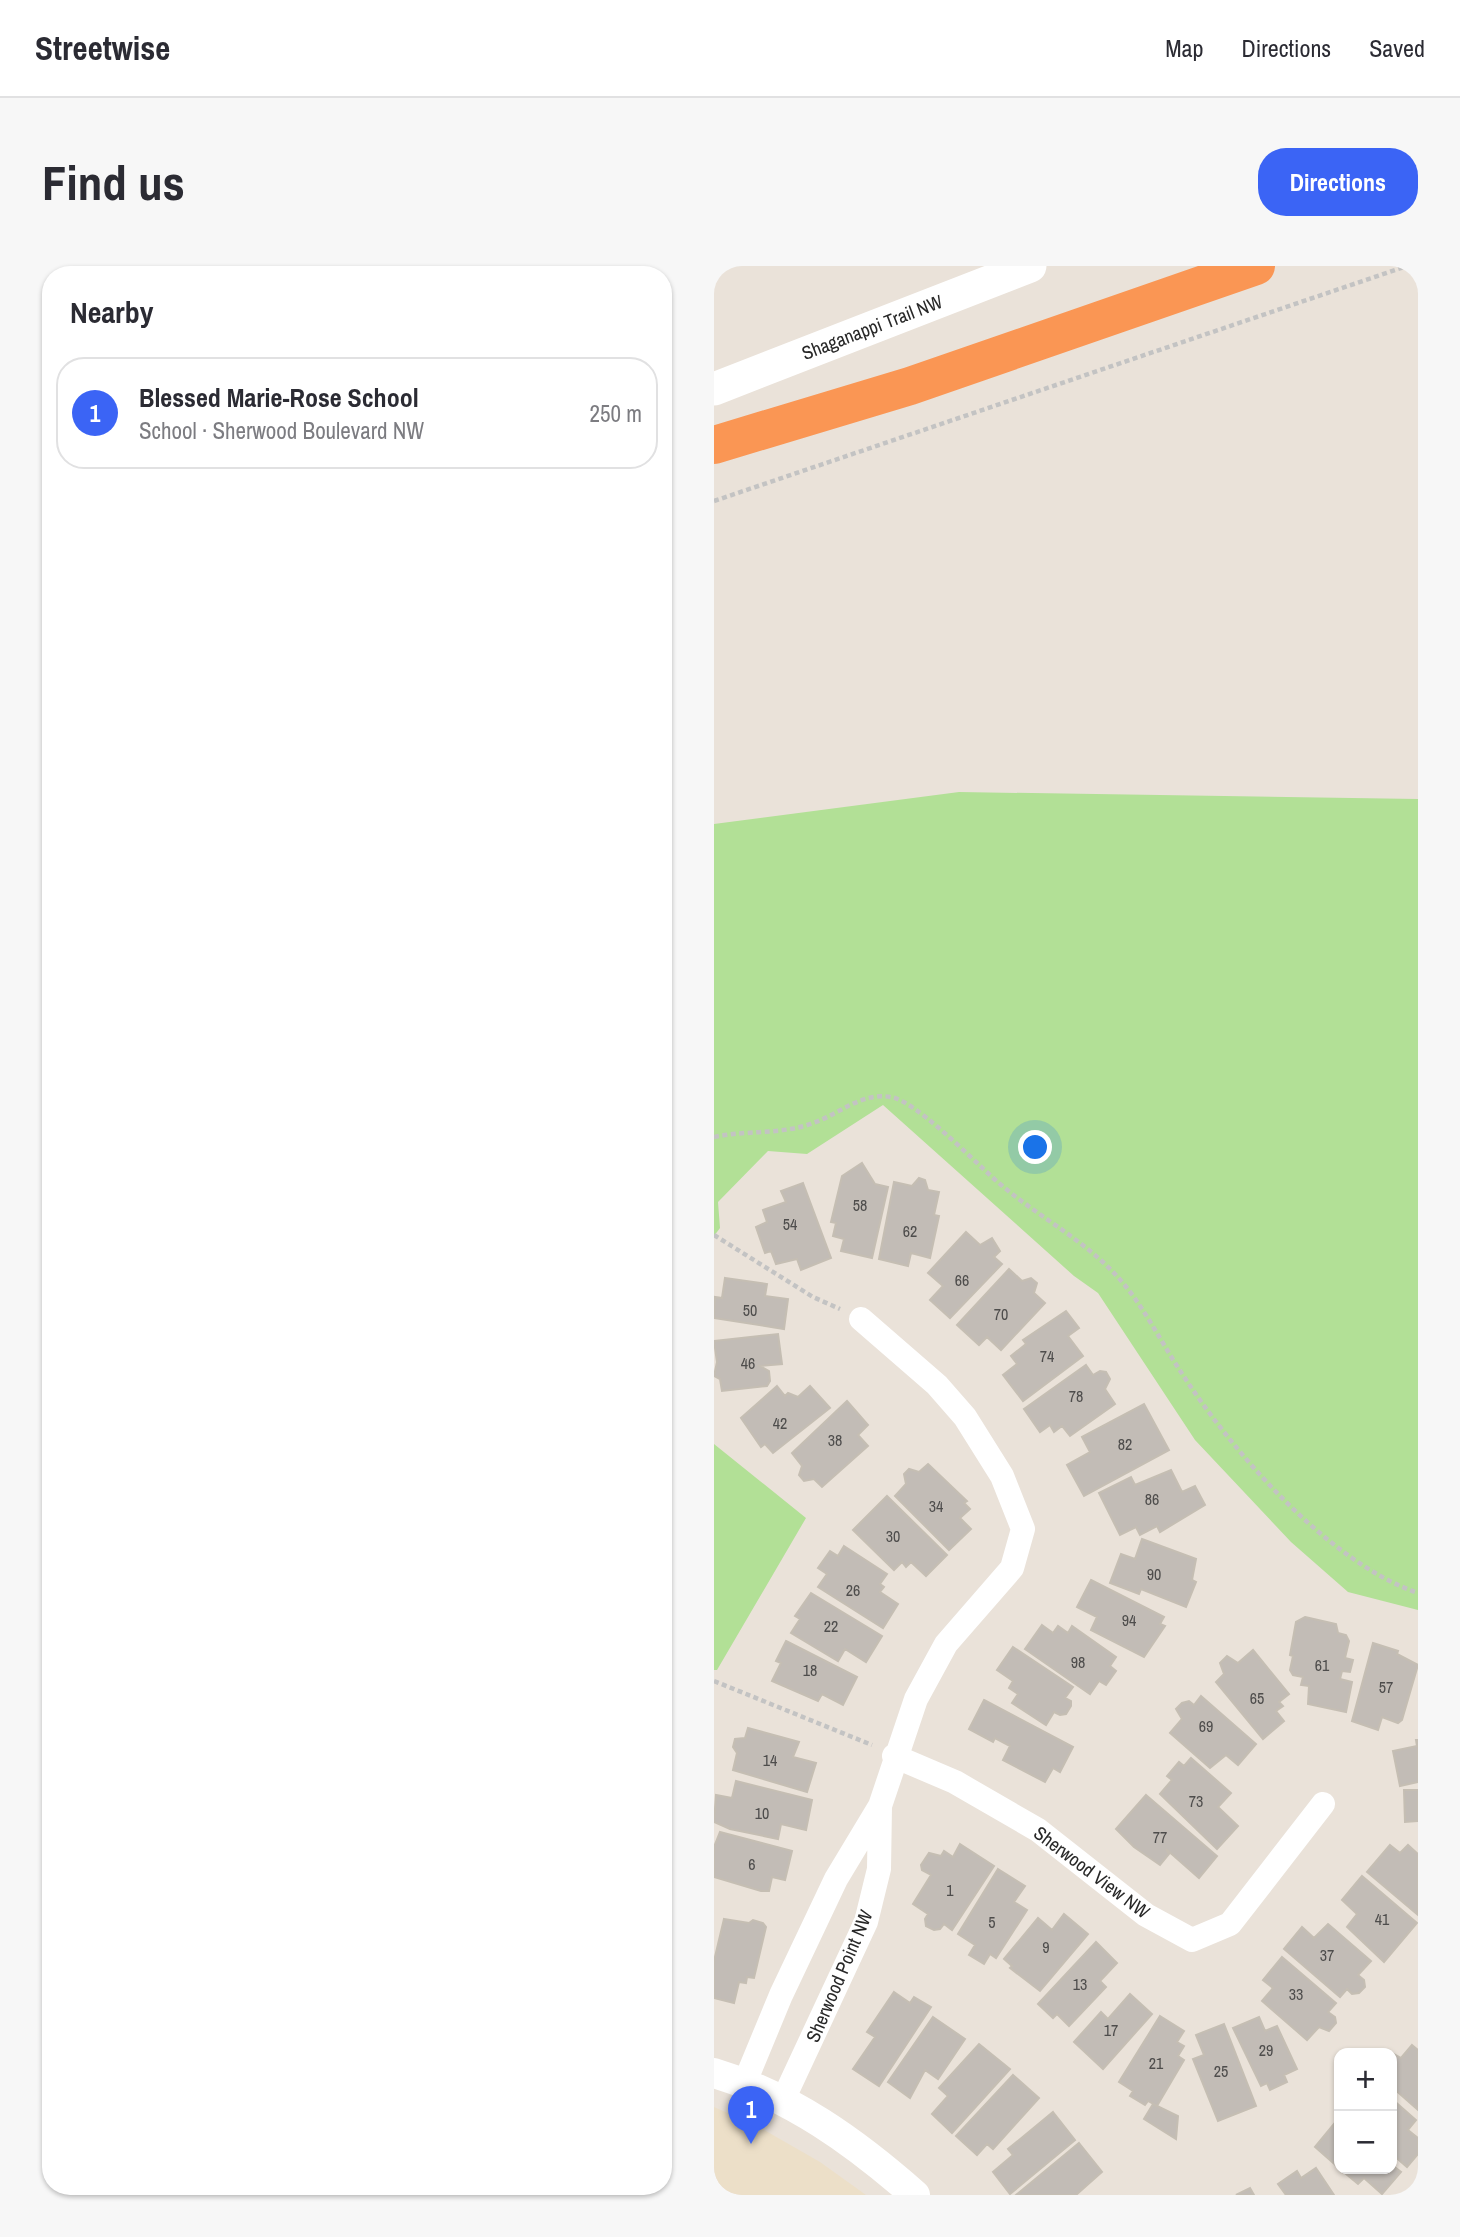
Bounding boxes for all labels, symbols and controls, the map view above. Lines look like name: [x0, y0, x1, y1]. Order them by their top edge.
text: Streetwise: [35, 26, 170, 70]
text: Map: [1165, 32, 1203, 64]
text: Directions: [1241, 32, 1331, 64]
text: Saved: [1369, 32, 1425, 64]
button: Directions: [1258, 148, 1418, 216]
text: Find us: [42, 149, 185, 215]
street label: Shaganappi Trail NW: [798, 288, 946, 366]
text: Nearby: [70, 292, 153, 332]
text: Blessed Marie-Rose School: [139, 380, 419, 415]
text: 1: [90, 398, 100, 429]
text: 250 m: [590, 398, 642, 429]
text: School · Sherwood Boulevard NW: [139, 415, 424, 446]
your location: [1018, 1130, 1052, 1164]
house number: 58: [853, 1194, 867, 1216]
house number: 54: [783, 1213, 797, 1235]
house number: 62: [903, 1220, 917, 1242]
house number: 66: [955, 1269, 969, 1291]
house number: 50: [743, 1299, 757, 1321]
house number: 70: [994, 1303, 1008, 1325]
house number: 74: [1040, 1345, 1054, 1367]
house number: 46: [741, 1352, 755, 1374]
house number: 78: [1069, 1385, 1083, 1407]
house number: 42: [773, 1412, 787, 1434]
house number: 38: [828, 1429, 842, 1451]
house number: 82: [1118, 1433, 1132, 1455]
house number: 86: [1145, 1488, 1159, 1510]
house number: 34: [929, 1495, 943, 1517]
house number: 30: [886, 1525, 900, 1547]
house number: 90: [1147, 1563, 1161, 1585]
house number: 26: [846, 1579, 860, 1601]
house number: 94: [1122, 1609, 1136, 1631]
house number: 22: [824, 1615, 838, 1637]
house number: 98: [1071, 1651, 1085, 1673]
house number: 61: [1315, 1654, 1330, 1676]
house number: 18: [803, 1659, 817, 1681]
house number: 57: [1379, 1676, 1393, 1698]
house number: 65: [1250, 1687, 1264, 1709]
house number: 69: [1199, 1715, 1213, 1737]
house number: 14: [763, 1749, 777, 1771]
house number: 73: [1189, 1790, 1203, 1812]
house number: 10: [755, 1802, 769, 1824]
street label: Sherwood View NW: [1029, 1820, 1156, 1924]
house number: 77: [1153, 1826, 1167, 1848]
house number: 6: [748, 1853, 756, 1875]
house number: 1: [946, 1879, 954, 1901]
street label: Sherwood Point NW: [799, 1906, 879, 2046]
house number: 41: [1375, 1908, 1390, 1930]
house number: 5: [988, 1911, 996, 1933]
house number: 9: [1042, 1936, 1050, 1958]
house number: 37: [1320, 1944, 1334, 1966]
house number: 13: [1073, 1973, 1087, 1995]
house number: 33: [1289, 1983, 1303, 2005]
house number: 17: [1104, 2019, 1118, 2041]
house number: 29: [1259, 2039, 1273, 2061]
map controls: [1334, 2048, 1397, 2174]
button: +: [1334, 2048, 1397, 2111]
house number: 21: [1149, 2052, 1164, 2074]
house number: 25: [1214, 2060, 1228, 2082]
pin: 1: [728, 2086, 774, 2144]
button: −: [1334, 2111, 1397, 2174]

